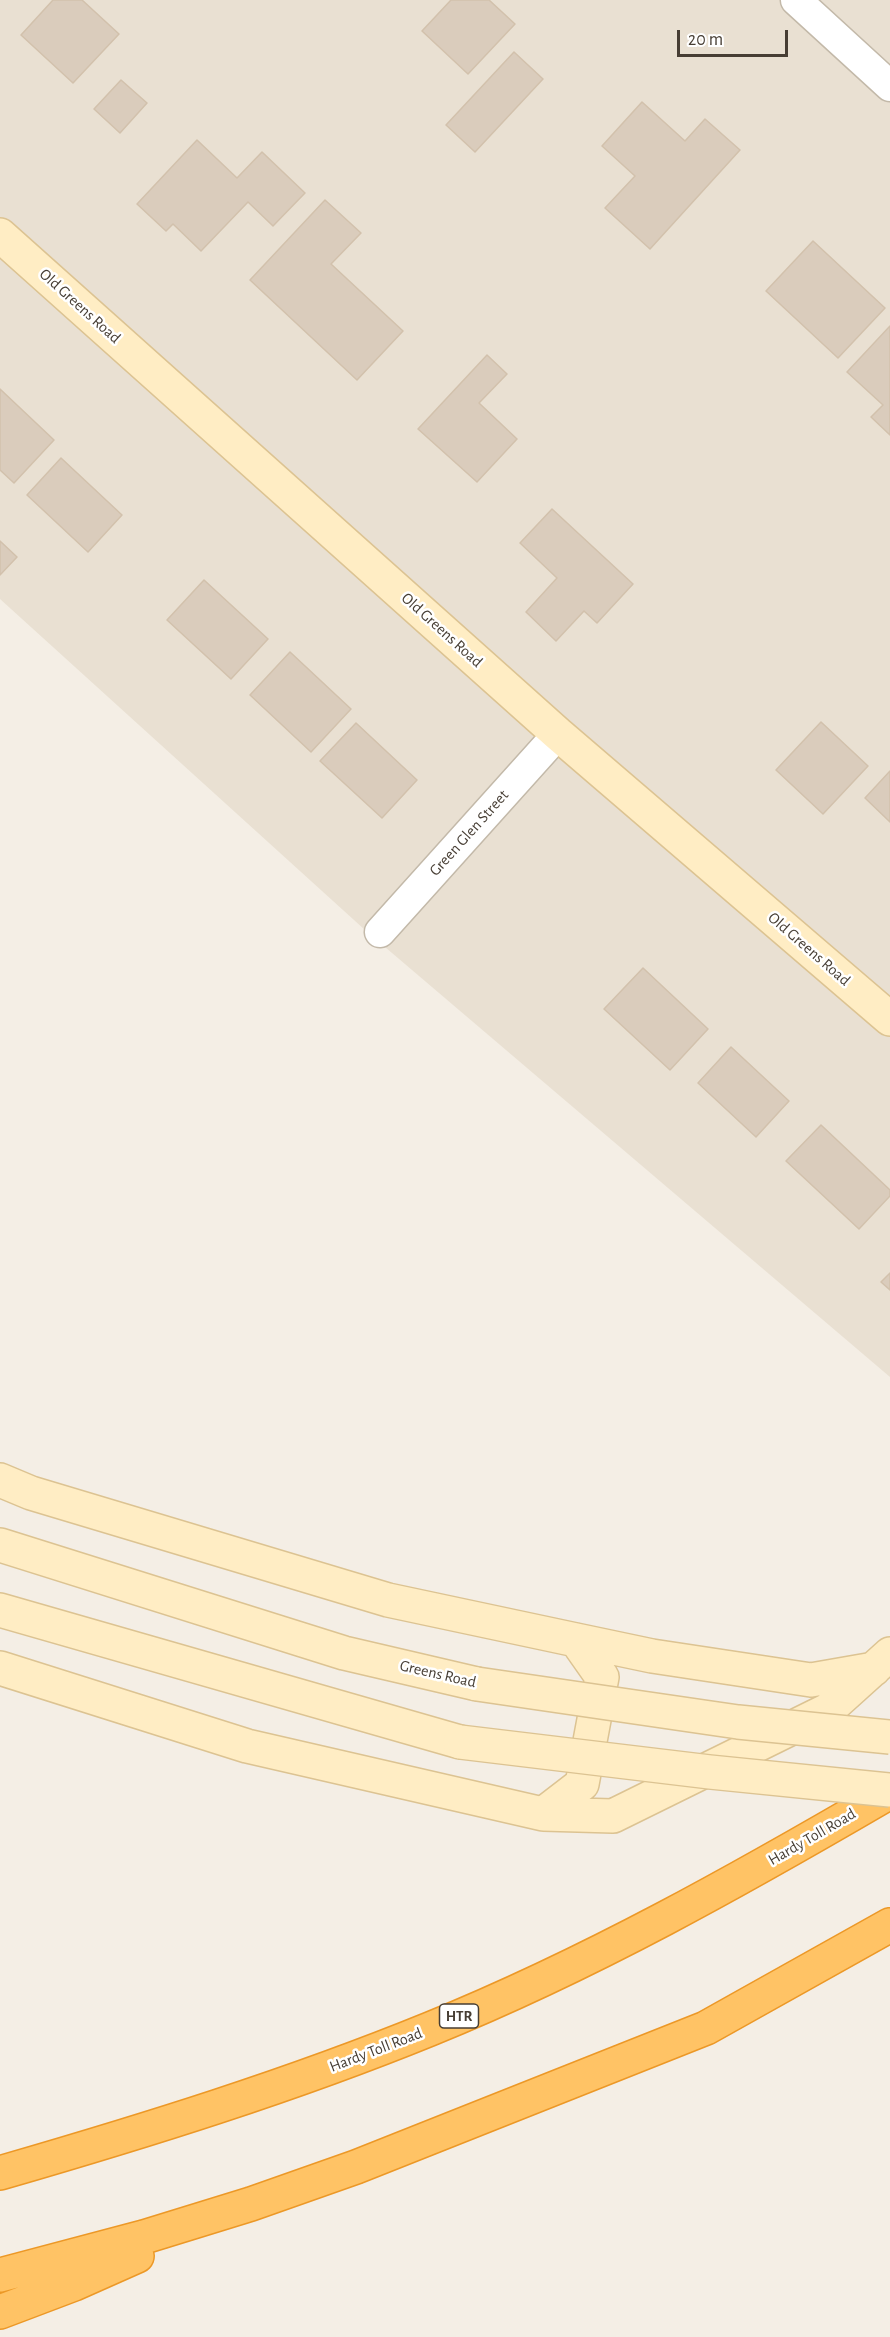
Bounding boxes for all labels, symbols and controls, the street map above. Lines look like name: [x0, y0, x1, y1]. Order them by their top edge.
scale bar: [680, 18, 791, 56]
text: 20 m: [688, 31, 723, 49]
street label: Old Greens Road: [35, 264, 125, 348]
street label: Old Greens Road: [397, 588, 487, 672]
street label: Green Glen Street: [425, 786, 513, 880]
street label: Old Greens Road: [764, 908, 854, 990]
street label: Greens Road: [398, 1656, 478, 1692]
street label: Hardy Toll Road: [765, 1804, 859, 1870]
road number: HTR: [440, 2004, 478, 2028]
street label: Hardy Toll Road: [327, 2024, 425, 2076]

